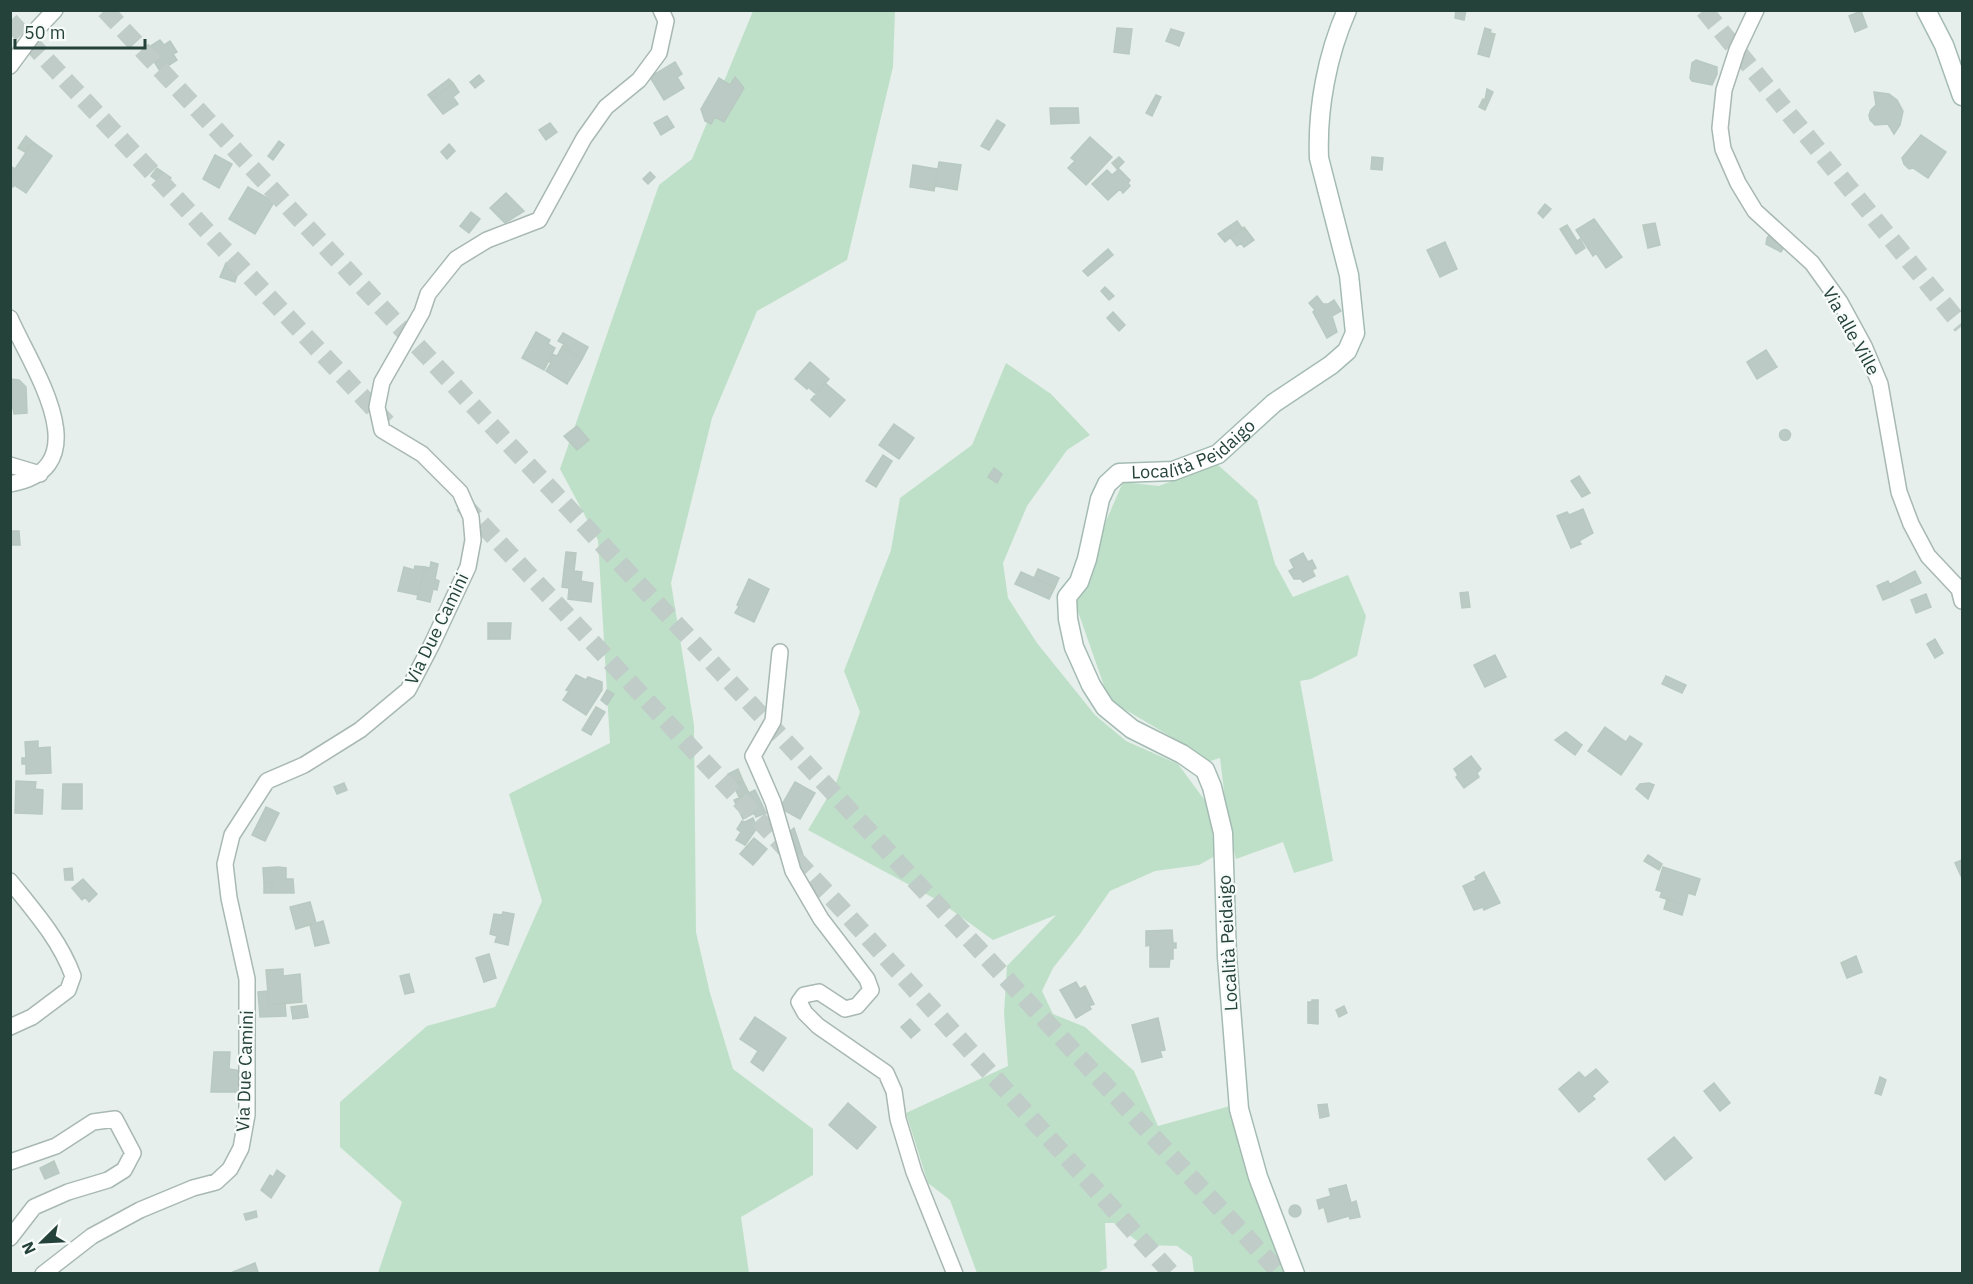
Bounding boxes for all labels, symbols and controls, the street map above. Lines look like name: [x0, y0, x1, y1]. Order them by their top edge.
scale bar: [15, 12, 146, 50]
text: 50 m: [24, 21, 66, 44]
street label: Via alle Ville: [1818, 282, 1885, 379]
street label: Località Peidaigo: [1131, 414, 1260, 484]
street label: Via Due Camini: [400, 569, 474, 688]
street label: Località Peidaigo: [1212, 874, 1243, 1012]
street label: Via Due Camini: [231, 1010, 258, 1132]
north arrow: [12, 1212, 72, 1272]
text: N: [17, 1239, 40, 1257]

